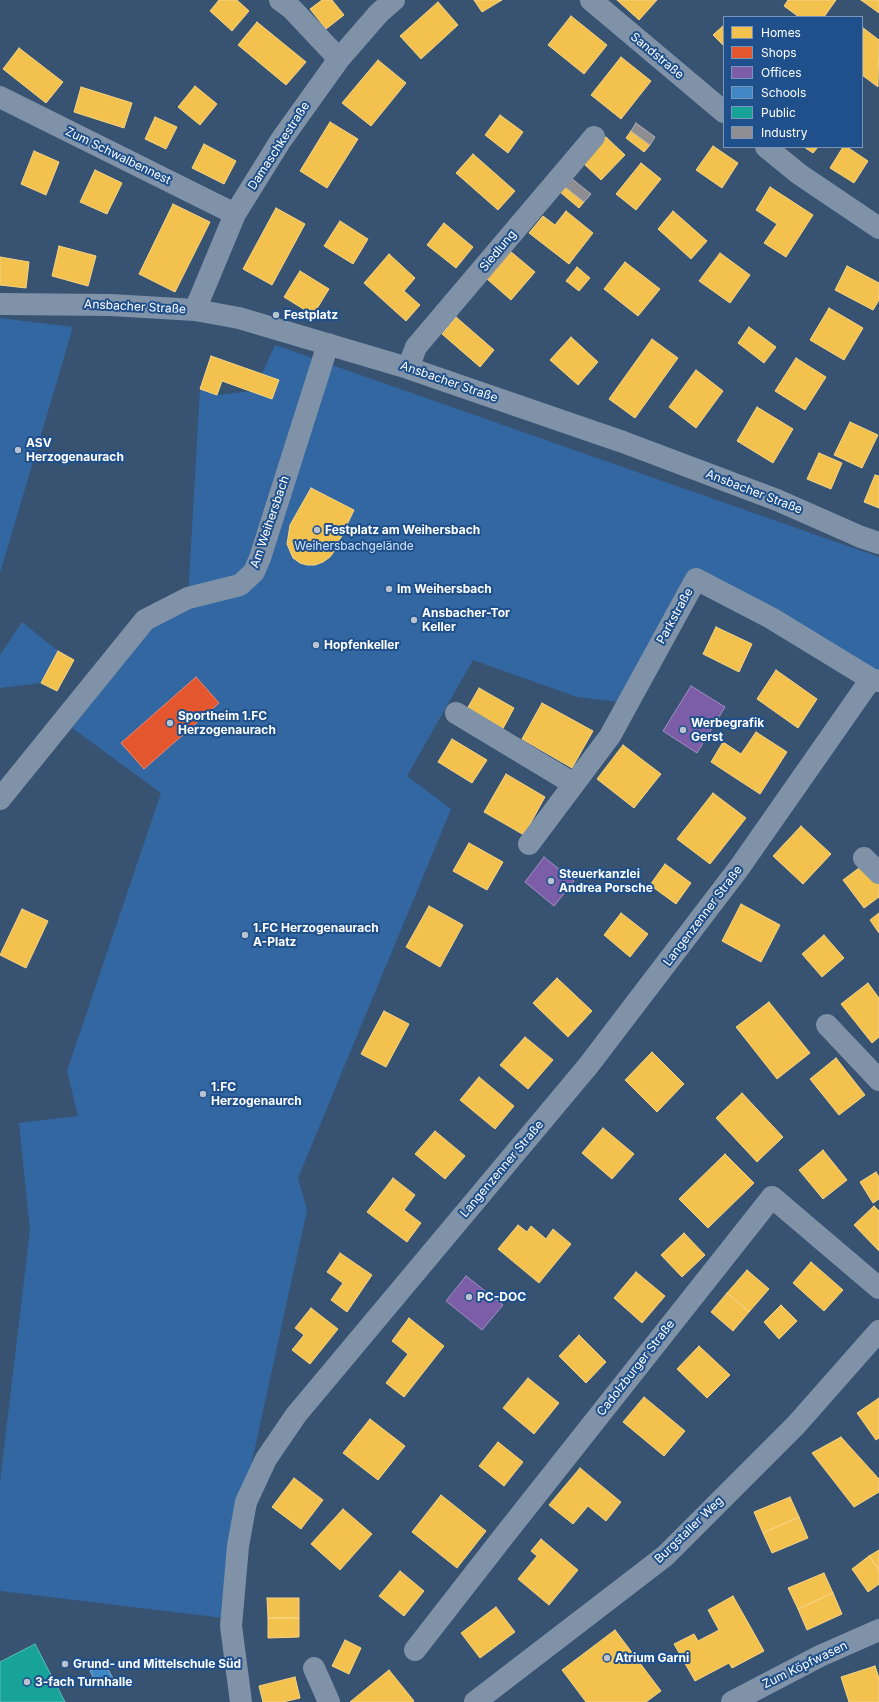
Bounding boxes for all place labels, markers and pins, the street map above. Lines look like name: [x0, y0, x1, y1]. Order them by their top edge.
place label: Festplatz: [284, 308, 338, 322]
marker: Festplatz: [271, 310, 281, 320]
place label: ASV Herzogenaurach: [26, 436, 124, 464]
marker: ASV Herzogenaurach: [13, 445, 23, 455]
place label: Festplatz am Weihersbach: [325, 523, 480, 537]
marker: Festplatz am Weihersbach: [312, 525, 322, 535]
place label: Im Weihersbach: [397, 582, 492, 596]
marker: Im Weihersbach: [384, 584, 394, 594]
place label: Ansbacher-Tor Keller: [422, 606, 510, 634]
marker: Ansbacher-Tor Keller: [409, 615, 419, 625]
place label: Hopfenkeller: [324, 638, 399, 652]
marker: Hopfenkeller: [311, 640, 321, 650]
place label: Sportheim 1.FC Herzogenaurach: [178, 709, 276, 737]
place label: Werbegrafik Gerst: [691, 716, 764, 744]
marker: Sportheim 1.FC Herzogenaurach: [165, 718, 175, 728]
marker: Werbegrafik Gerst: [678, 725, 688, 735]
place label: Steuerkanzlei Andrea Porsche: [559, 867, 653, 895]
marker: Steuerkanzlei Andrea Porsche: [546, 876, 556, 886]
place label: 1.FC Herzogenaurach A-Platz: [253, 921, 379, 949]
marker: 1.FC Herzogenaurach A-Platz: [240, 930, 250, 940]
place label: 1.FC Herzogenaurch: [211, 1080, 302, 1108]
marker: 1.FC Herzogenaurch: [198, 1089, 208, 1099]
place label: PC-DOC: [477, 1290, 526, 1304]
marker: PC-DOC: [464, 1292, 474, 1302]
place label: Atrium Garni: [615, 1651, 689, 1665]
marker: Atrium Garni: [602, 1653, 612, 1663]
place label: Grund- und Mittelschule Süd: [73, 1657, 241, 1671]
marker: Grund- und Mittelschule Süd: [60, 1659, 70, 1669]
place label: 3-fach Turnhalle: [35, 1675, 132, 1689]
marker: 3-fach Turnhalle: [22, 1677, 32, 1687]

